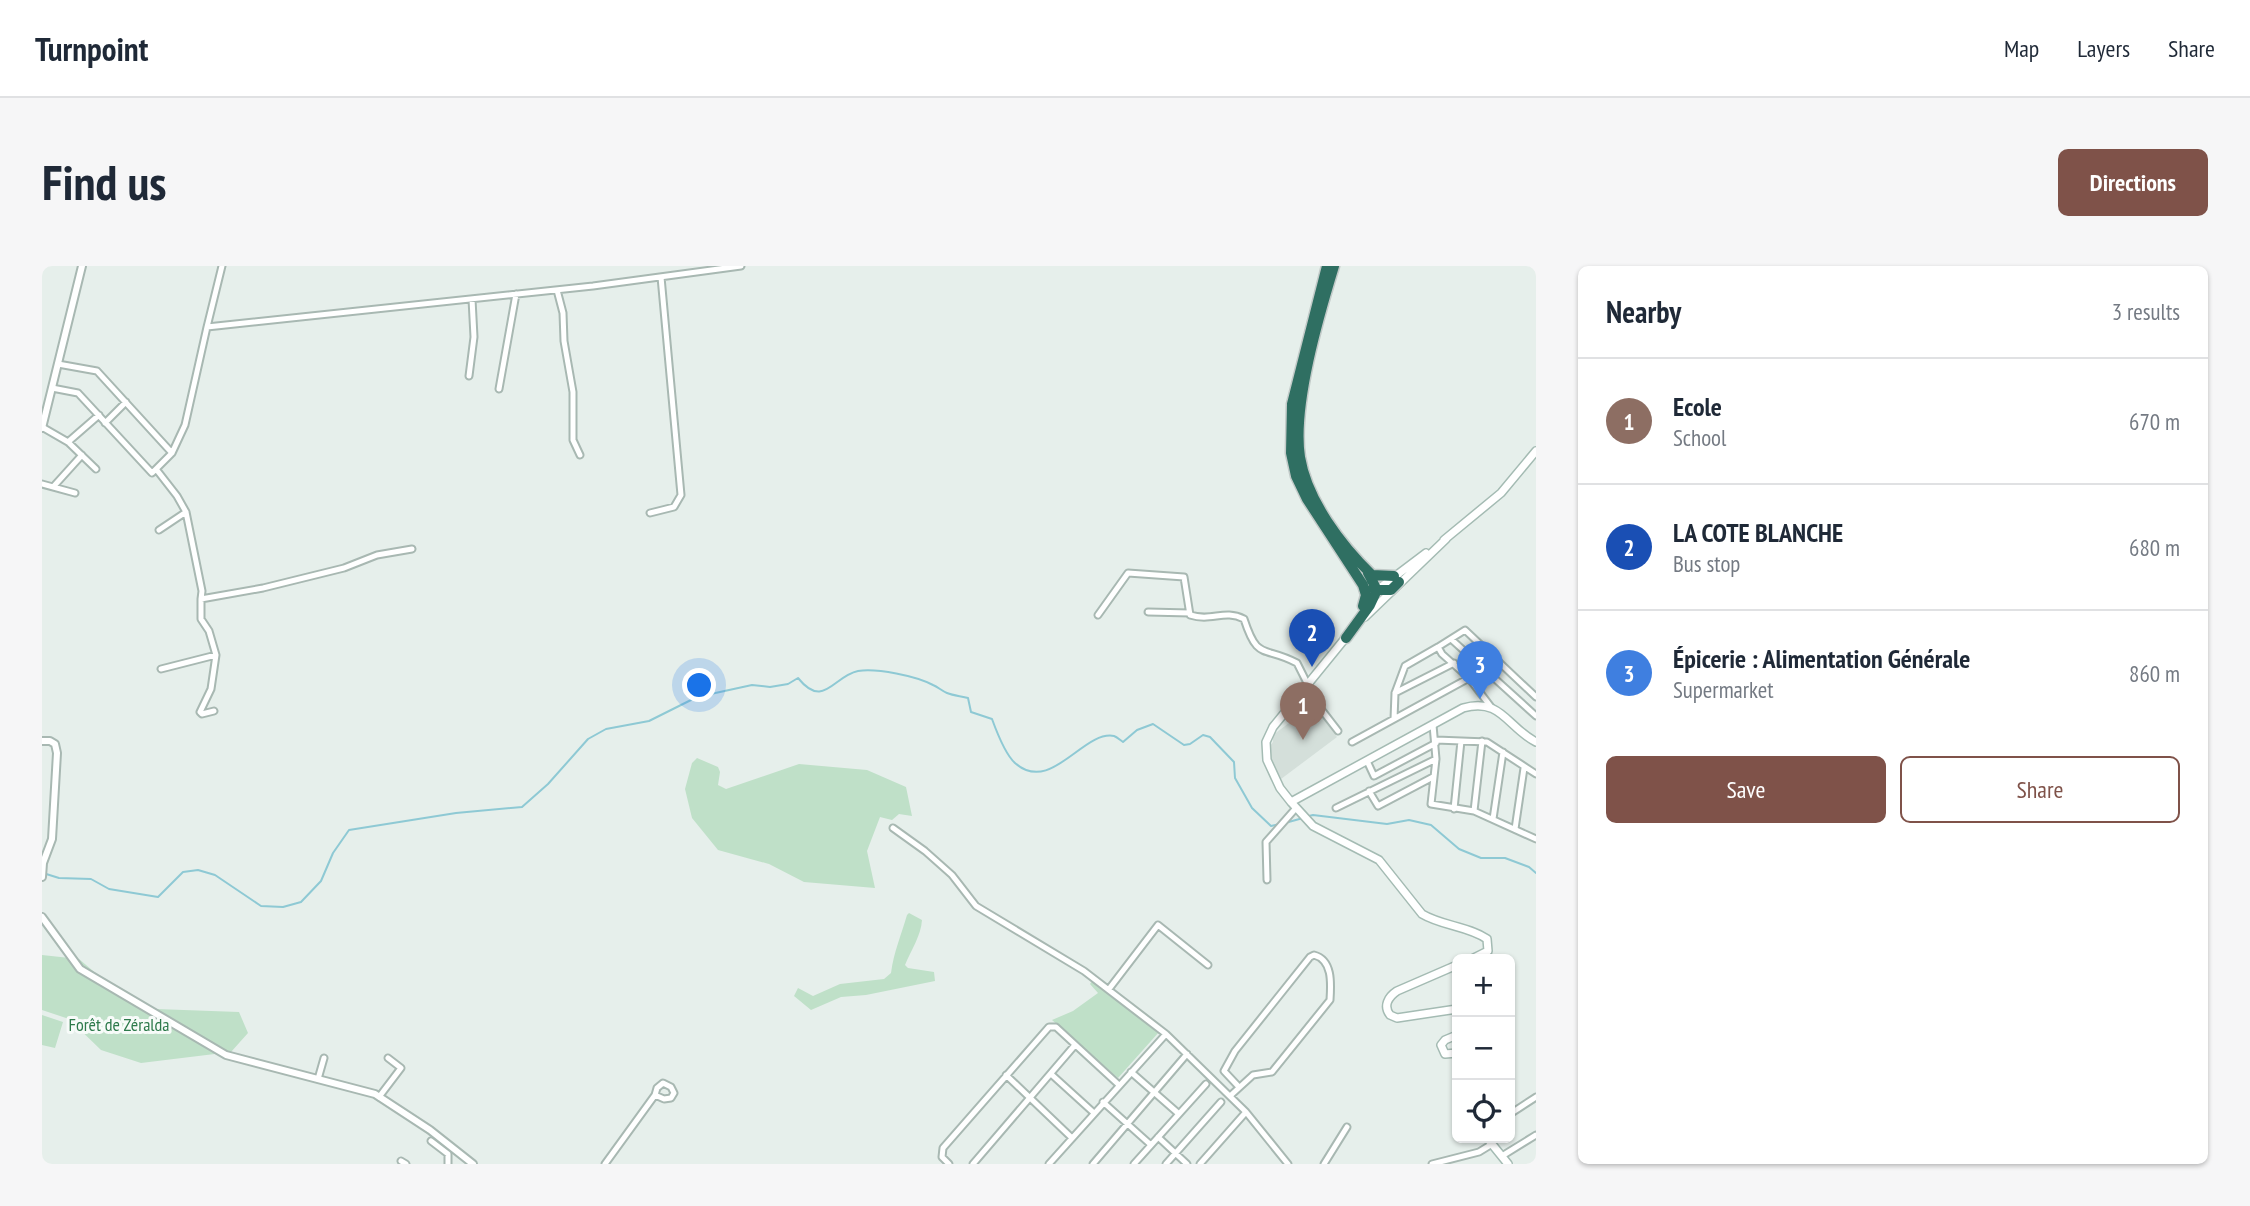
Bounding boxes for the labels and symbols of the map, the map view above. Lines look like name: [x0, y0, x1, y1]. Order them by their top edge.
pin: 2: [1289, 609, 1335, 667]
pin: 3: [1457, 641, 1503, 699]
your location: [682, 668, 716, 702]
pin: 1: [1280, 682, 1326, 740]
park label: Forêt de Zéralda: [68, 1013, 170, 1036]

